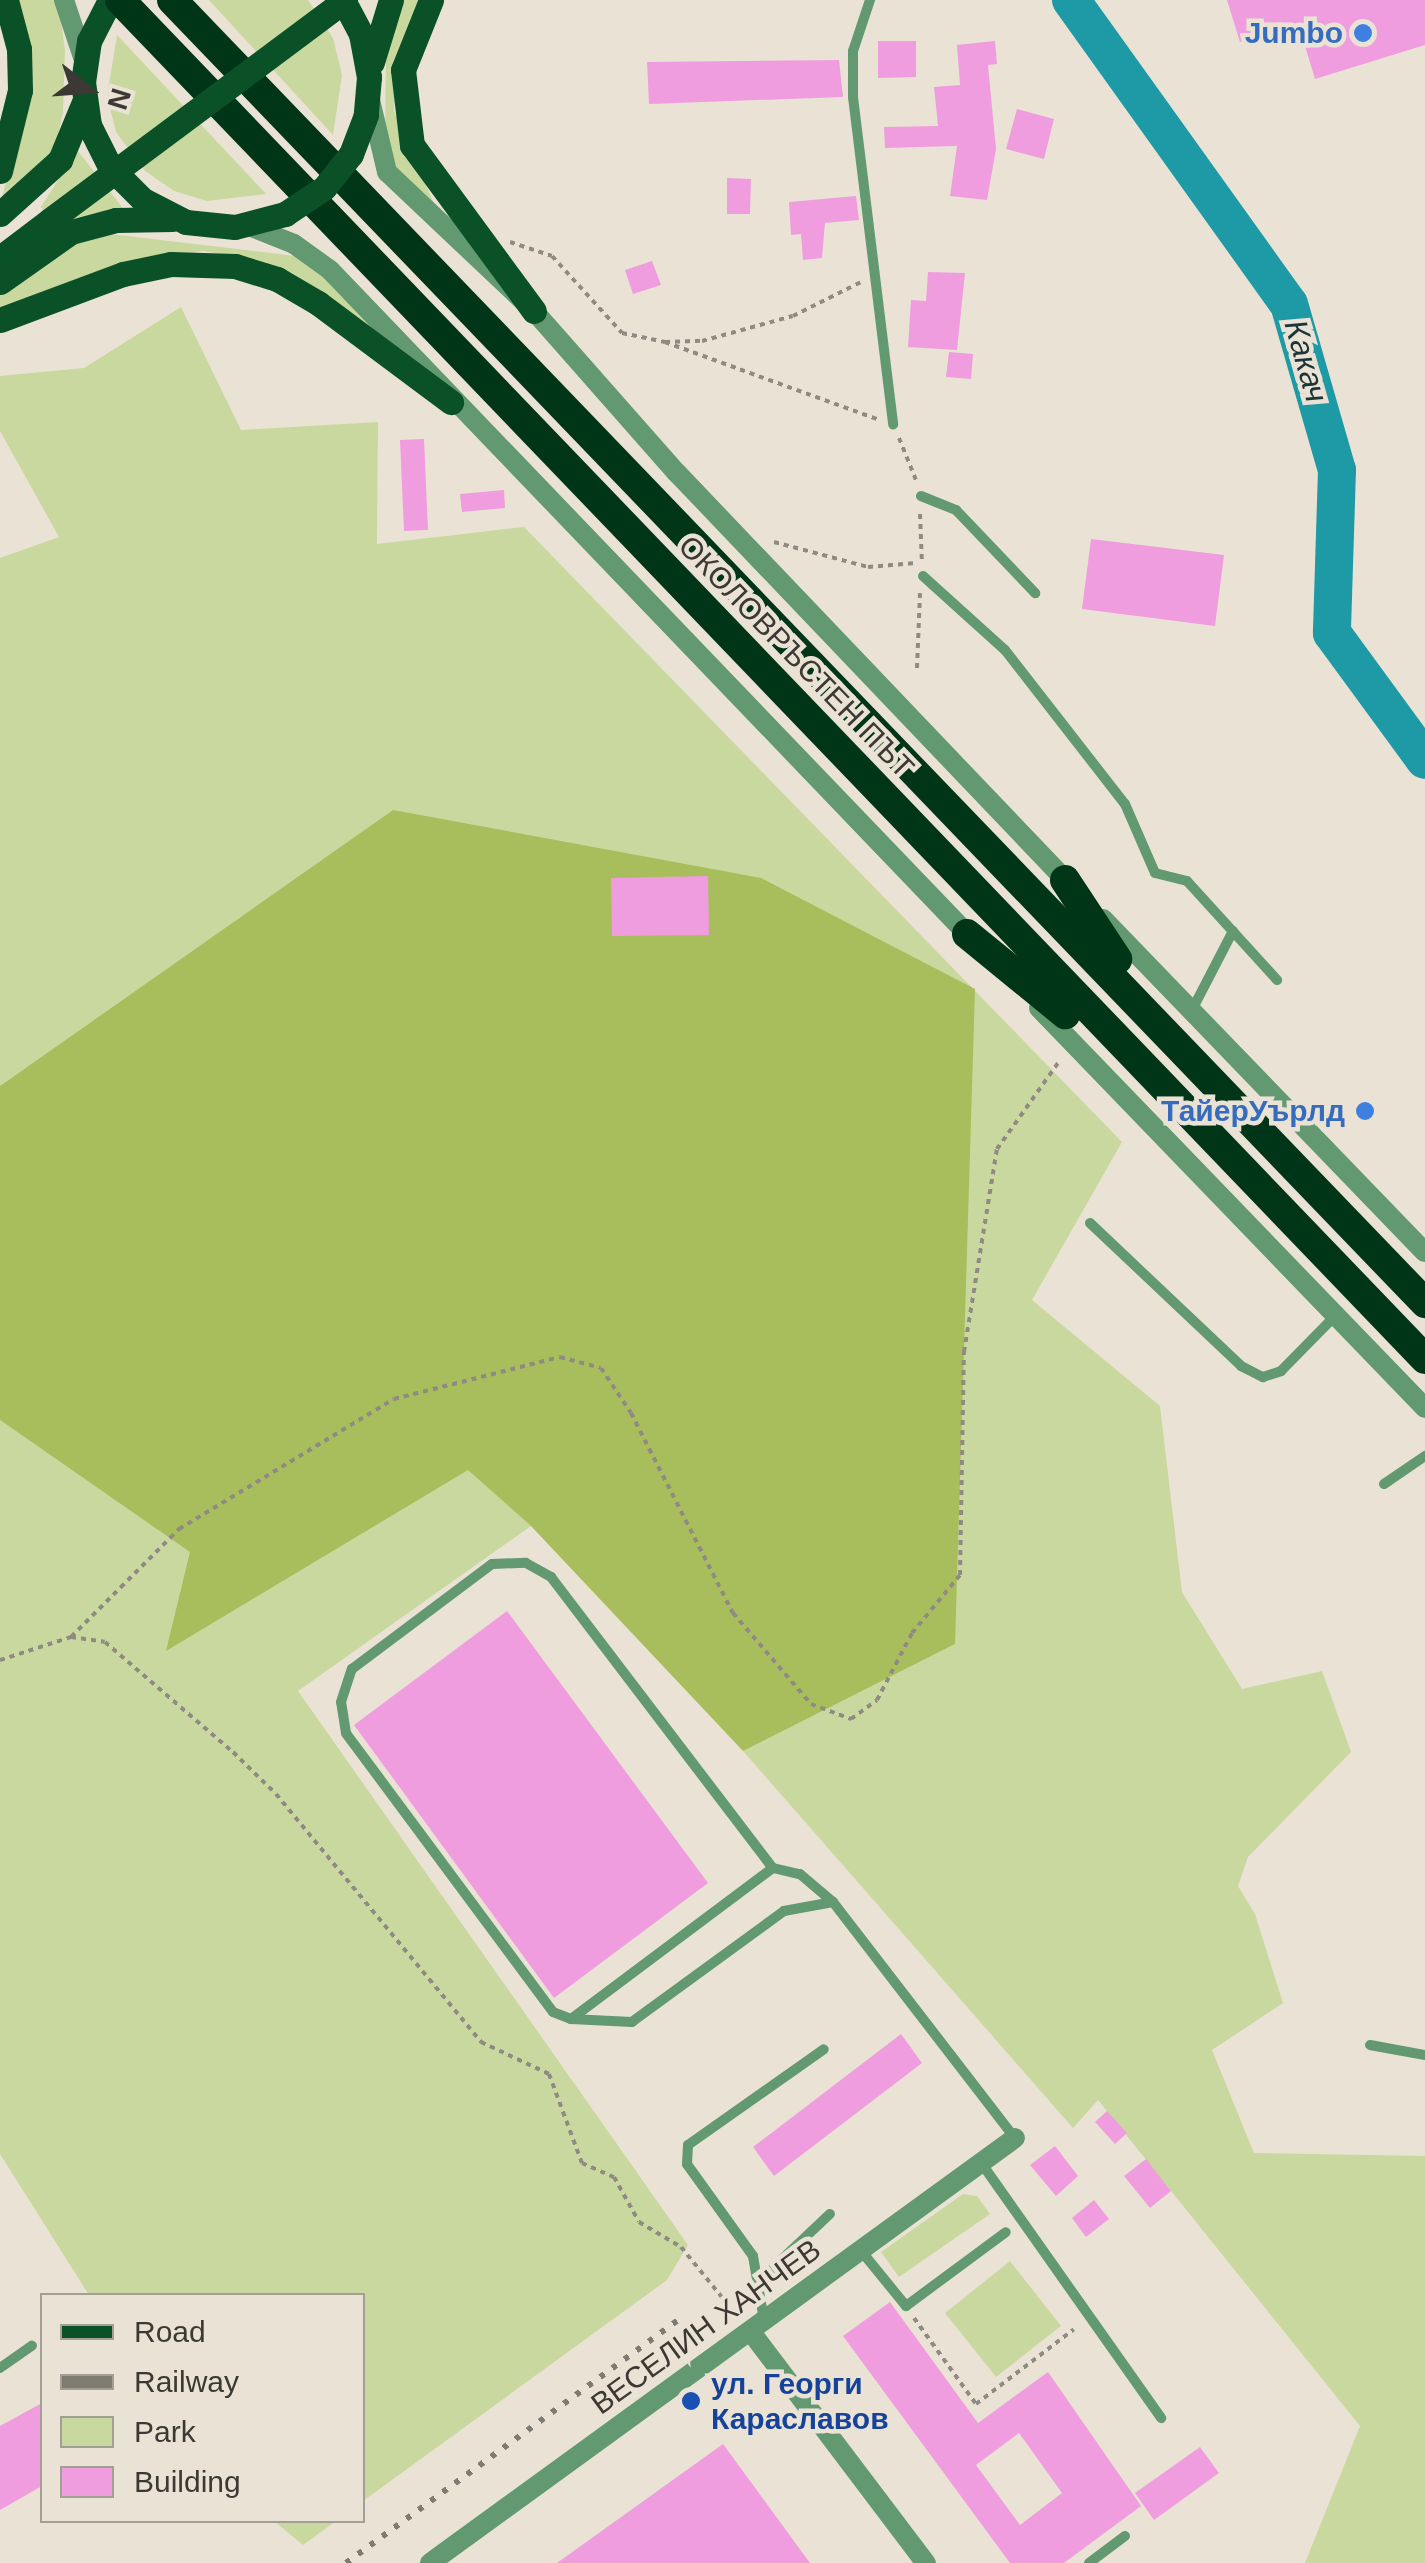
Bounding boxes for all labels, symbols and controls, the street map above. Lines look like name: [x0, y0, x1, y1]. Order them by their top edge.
place label: Jumbo: [1245, 15, 1343, 51]
marker: Jumbo: [1352, 22, 1374, 44]
north arrow: [40, 40, 140, 140]
text: N: [101, 85, 137, 113]
water label: Какач: [1276, 315, 1336, 407]
street label: ОКОЛОВРЪСТЕН ПЪТ: [671, 528, 921, 786]
place label: ТайерУърлд: [1161, 1093, 1345, 1129]
marker: ТайерУърлд: [1354, 1100, 1376, 1122]
street label: ВЕСЕЛИН ХАНЧЕВ: [584, 2232, 828, 2422]
legend: [40, 2293, 365, 2523]
text: Road: [134, 2315, 206, 2348]
text: Railway: [134, 2365, 239, 2398]
place label: ул. Георги Караславов: [711, 2366, 889, 2436]
marker: ул. Георги Караславов: [680, 2390, 702, 2412]
text: Park: [134, 2415, 196, 2448]
text: Building: [134, 2465, 241, 2498]

